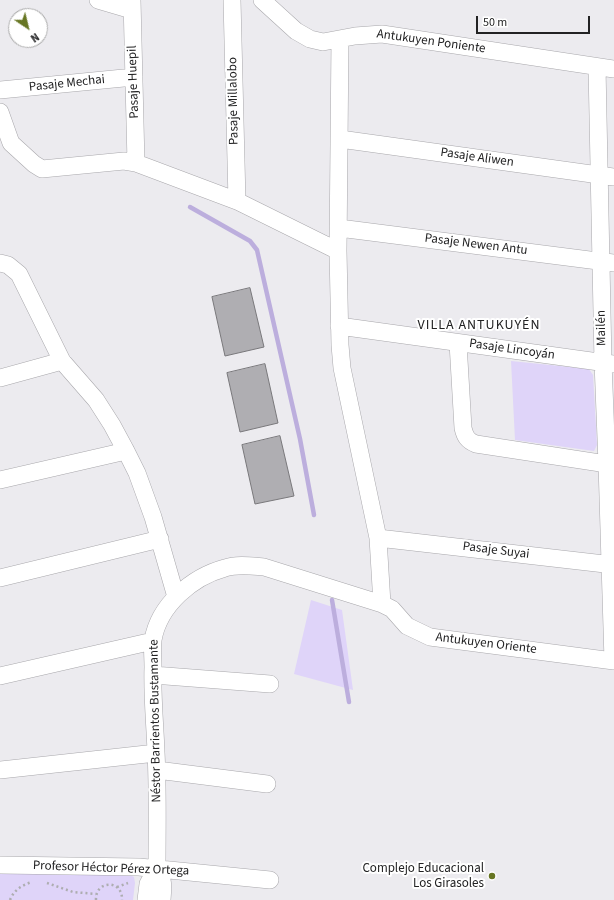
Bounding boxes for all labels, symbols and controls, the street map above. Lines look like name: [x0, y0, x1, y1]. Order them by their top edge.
north arrow: [8, 8, 48, 48]
scale bar: [478, 8, 592, 34]
text: 50 m: [483, 14, 507, 31]
street label: Antukuyen Poniente: [376, 27, 486, 57]
text: N: [27, 29, 42, 46]
street label: Pasaje Huepil: [125, 45, 143, 119]
street label: Pasaje Millalobo: [225, 57, 243, 145]
street label: Pasaje Mechai: [28, 72, 106, 96]
street label: Pasaje Aliwen: [439, 145, 515, 171]
street label: Pasaje Newen Antu: [424, 231, 528, 259]
street label: Mailén: [594, 310, 610, 346]
district label: VILLA ANTUKUYÉN: [418, 318, 540, 334]
street label: Pasaje Lincoyán: [468, 336, 556, 364]
street label: Pasaje Suyai: [462, 539, 530, 563]
street label: Antukuyen Oriente: [435, 630, 537, 658]
street label: Néstor Barrientos Bustamante: [147, 639, 165, 803]
street label: Profesor Héctor Pérez Ortega: [32, 858, 190, 880]
place label: Complejo Educacional Los Girasoles: [362, 861, 484, 892]
marker: Complejo Educacional Los Girasoles: [487, 871, 497, 881]

